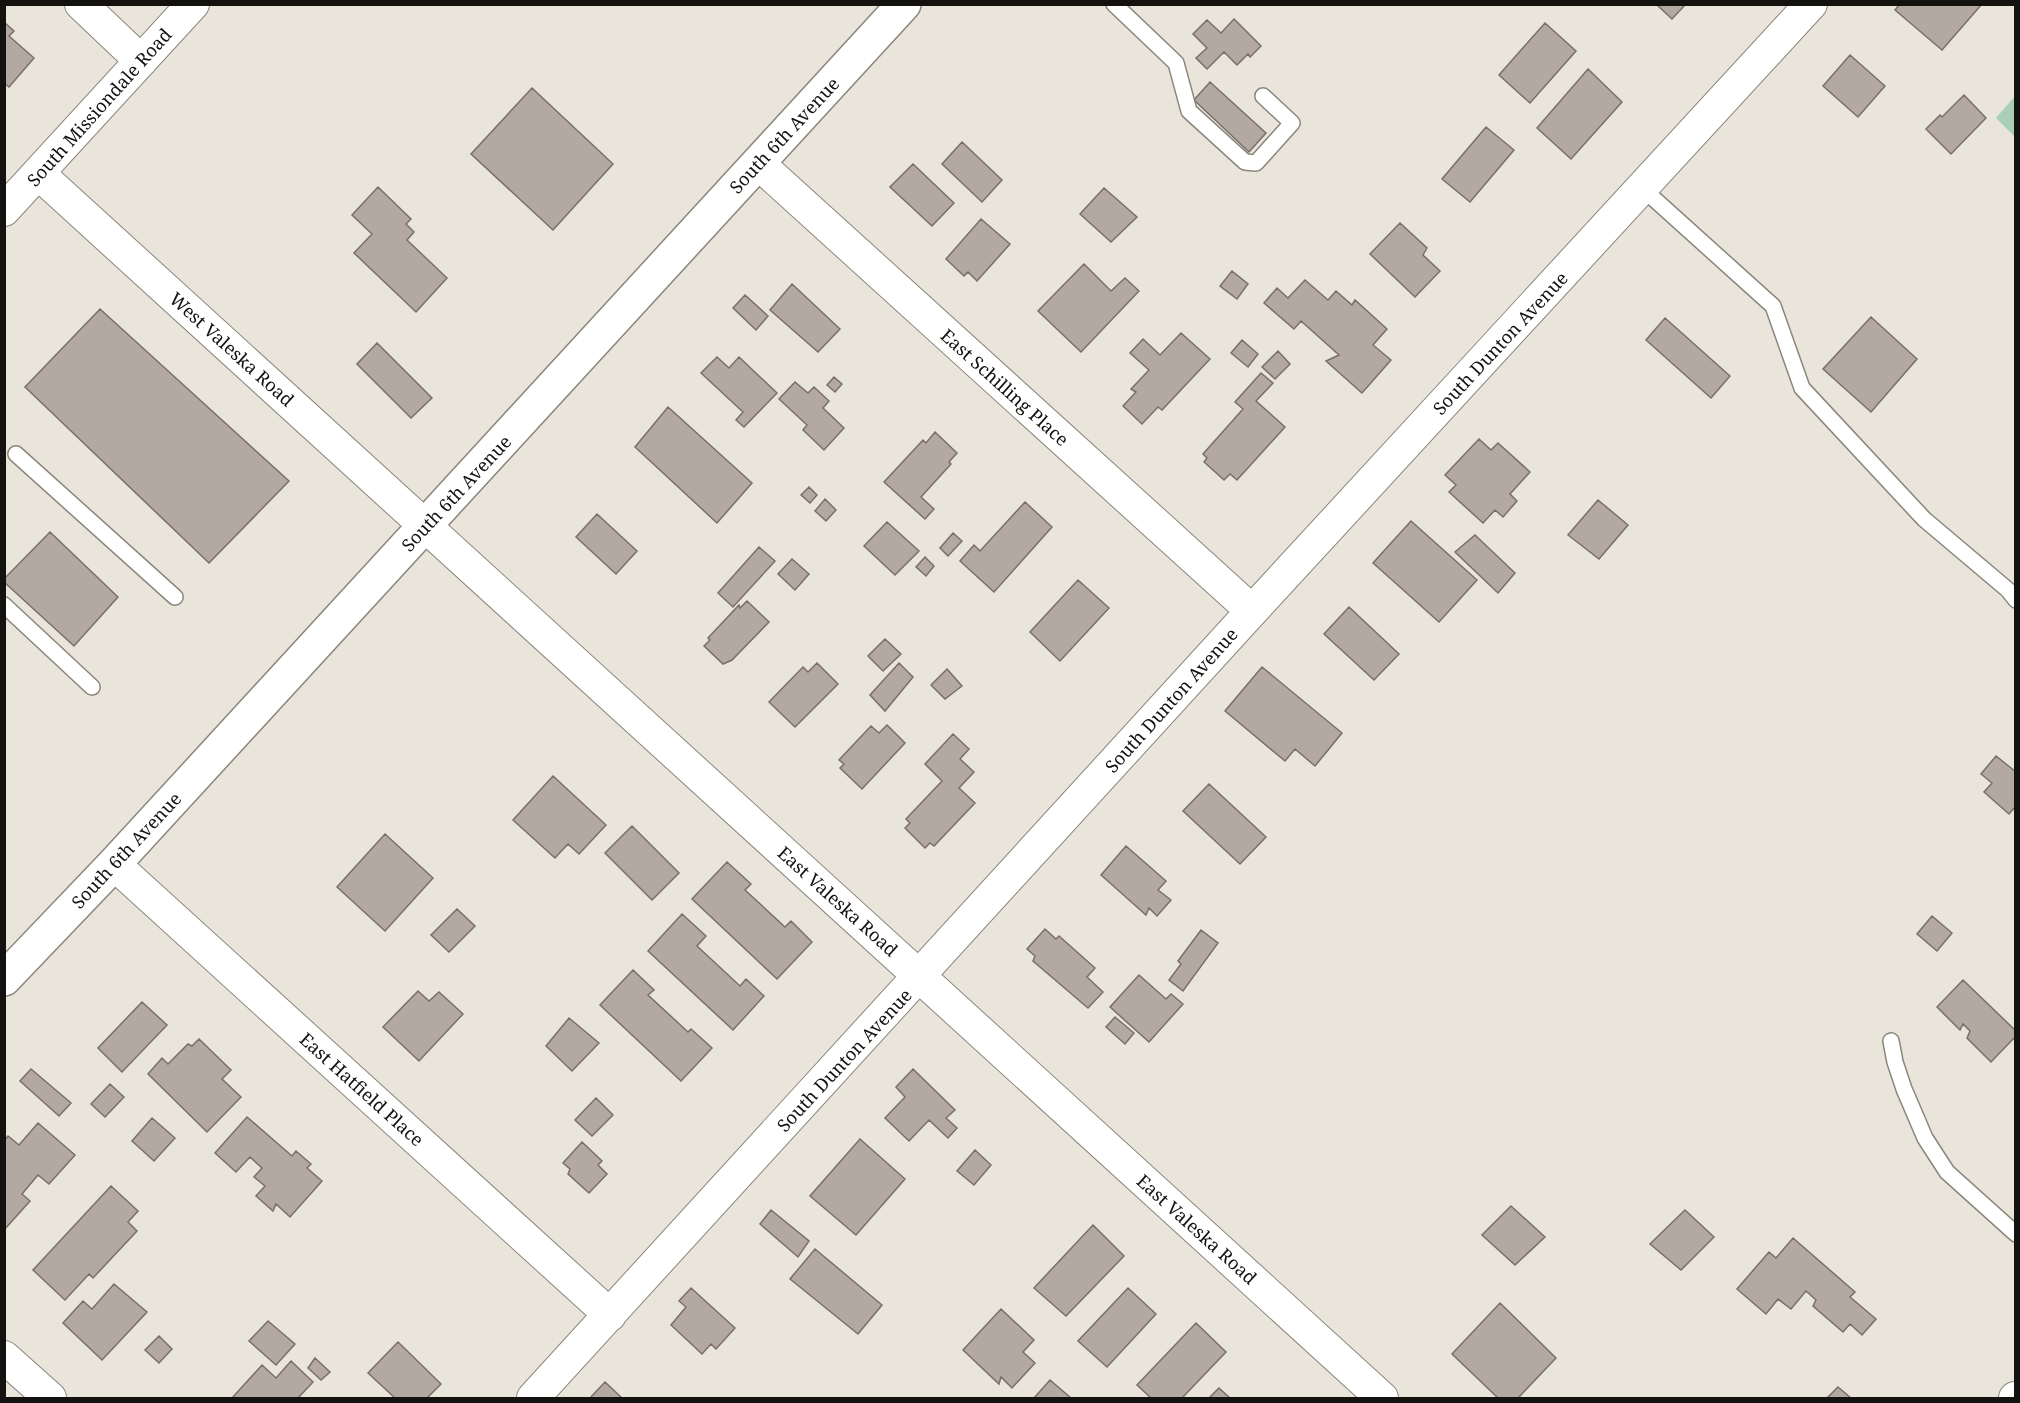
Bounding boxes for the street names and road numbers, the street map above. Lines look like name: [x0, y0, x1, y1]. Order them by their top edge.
street label: South Missiondale Road: [21, 23, 177, 191]
street label: South 6th Avenue: [724, 72, 844, 198]
street label: South Dunton Avenue: [1427, 266, 1573, 420]
street label: West Valeska Road: [165, 287, 299, 411]
street label: East Schilling Place: [936, 323, 1074, 451]
street label: South 6th Avenue: [396, 430, 516, 556]
street label: South Dunton Avenue: [1099, 622, 1243, 778]
street label: South 6th Avenue: [66, 787, 186, 913]
street label: East Valeska Road: [773, 841, 903, 961]
street label: South Dunton Avenue: [771, 983, 917, 1137]
street label: East Hatfield Place: [295, 1027, 429, 1151]
street label: East Valeska Road: [1132, 1169, 1262, 1289]

